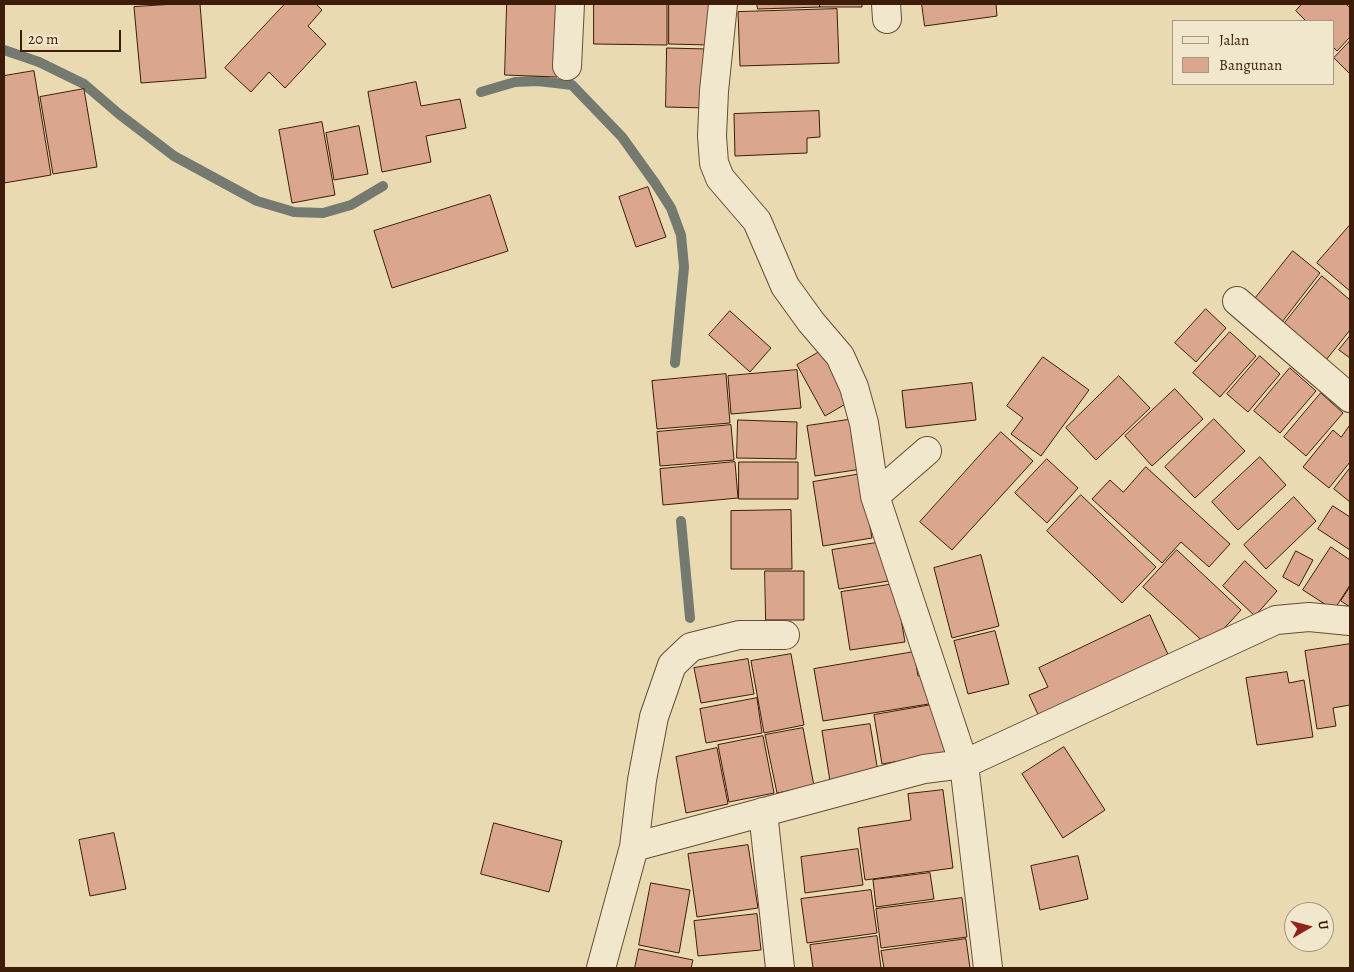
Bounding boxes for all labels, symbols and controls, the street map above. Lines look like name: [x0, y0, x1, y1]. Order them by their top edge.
scale bar: [22, 20, 124, 52]
legend: [1172, 20, 1334, 85]
text: 20 m: [28, 29, 59, 49]
text: Jalan: [1219, 30, 1249, 50]
text: Bangunan: [1219, 55, 1282, 75]
north arrow: [1284, 902, 1334, 952]
text: U: [1313, 919, 1333, 931]

